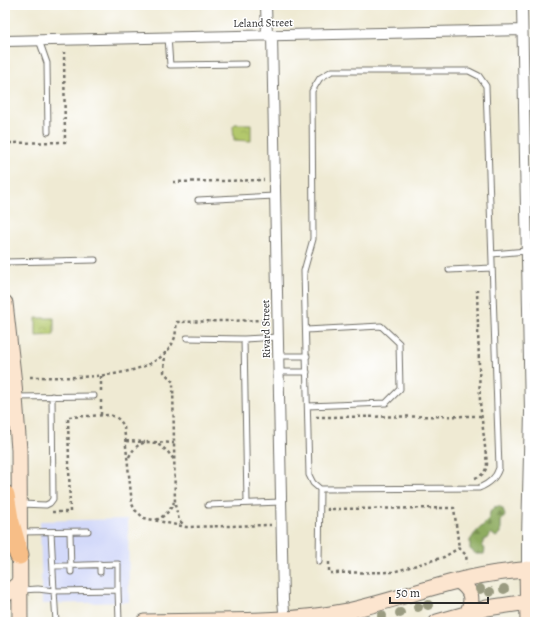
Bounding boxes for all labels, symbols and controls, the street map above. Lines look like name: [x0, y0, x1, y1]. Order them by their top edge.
street label: Leland Street: [233, 15, 293, 31]
street label: Rivard Street: [258, 299, 274, 359]
scale bar: [390, 579, 488, 605]
text: 50 m: [396, 585, 420, 601]

